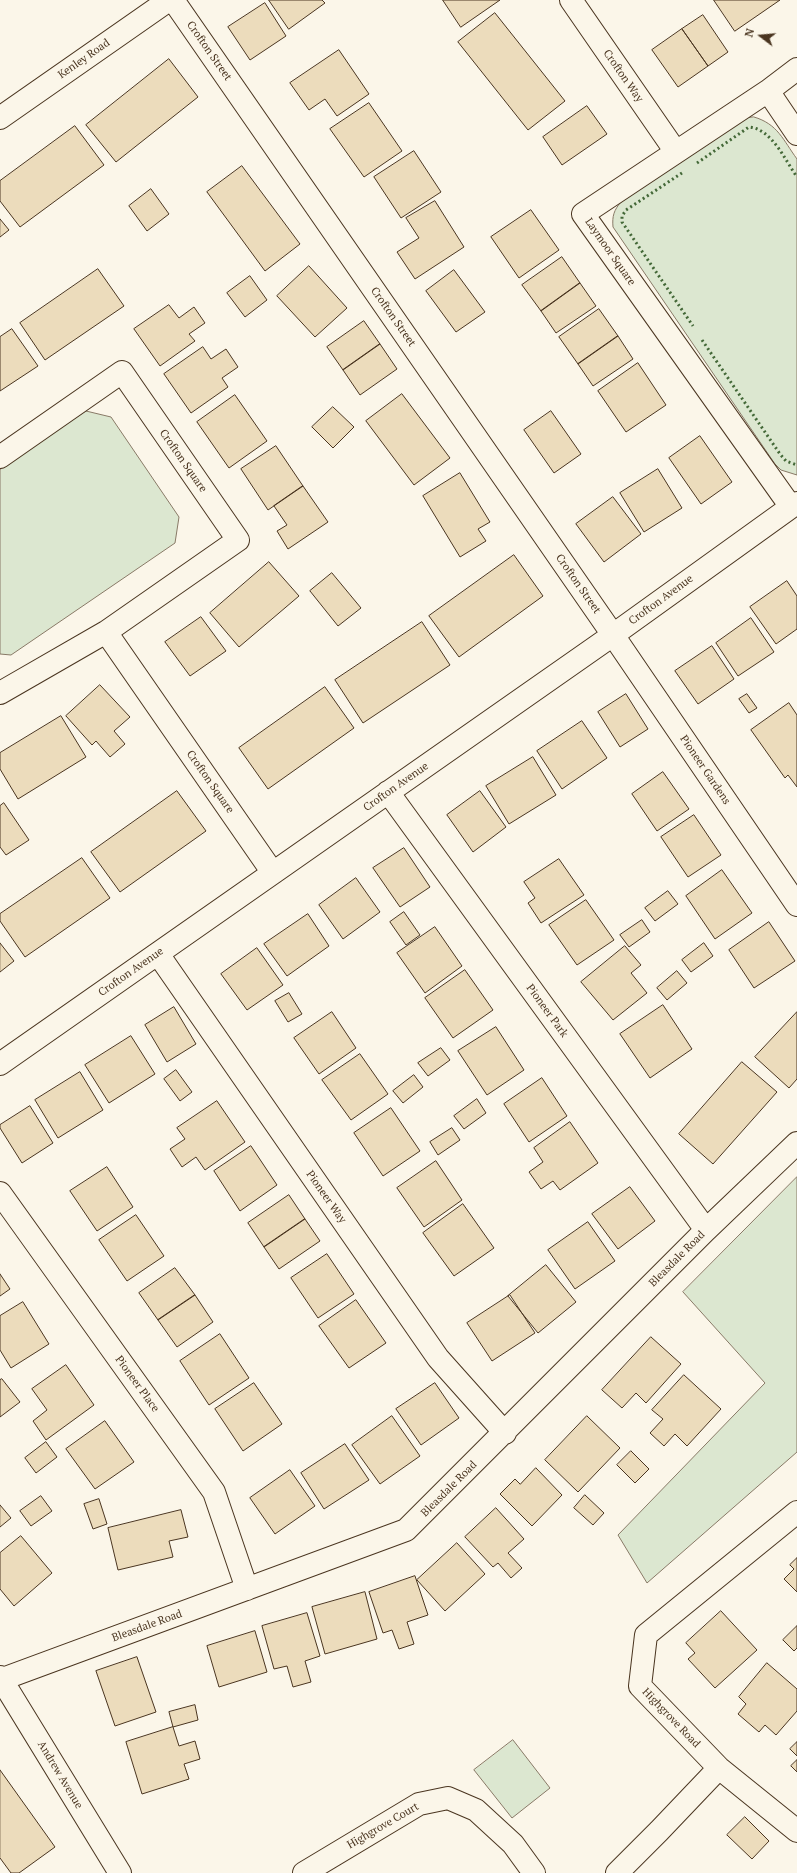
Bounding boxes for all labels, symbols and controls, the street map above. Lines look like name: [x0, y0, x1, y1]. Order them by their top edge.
north arrow: [741, 16, 781, 56]
street label: Crofton Street: [184, 19, 234, 83]
text: N: [742, 27, 757, 39]
street label: Kenley Road: [56, 36, 112, 82]
street label: Crofton Way: [600, 47, 646, 105]
street label: Laymoor Square: [582, 216, 638, 288]
street label: Crofton Street: [368, 285, 418, 349]
street label: Crofton Square: [156, 427, 210, 495]
street label: Crofton Street: [553, 552, 603, 616]
street label: Crofton Avenue: [626, 572, 696, 628]
street label: Pioneer Gardens: [677, 733, 733, 807]
street label: Crofton Square: [183, 748, 237, 816]
street label: Crofton Avenue: [361, 760, 431, 814]
street label: Crofton Avenue: [96, 945, 166, 999]
street label: Pioneer Park: [523, 982, 571, 1040]
street label: Pioneer Way: [303, 1168, 349, 1226]
street label: Bleasdale Road: [646, 1228, 708, 1290]
street label: Pioneer Place: [112, 1353, 162, 1415]
street label: Bleasdale Road: [418, 1458, 480, 1520]
street label: Bleasdale Road: [110, 1607, 184, 1645]
street label: Highgrove Road: [639, 1686, 703, 1750]
street label: Andrew Avenue: [35, 1739, 85, 1811]
street label: Highgrove Court: [345, 1800, 421, 1852]

